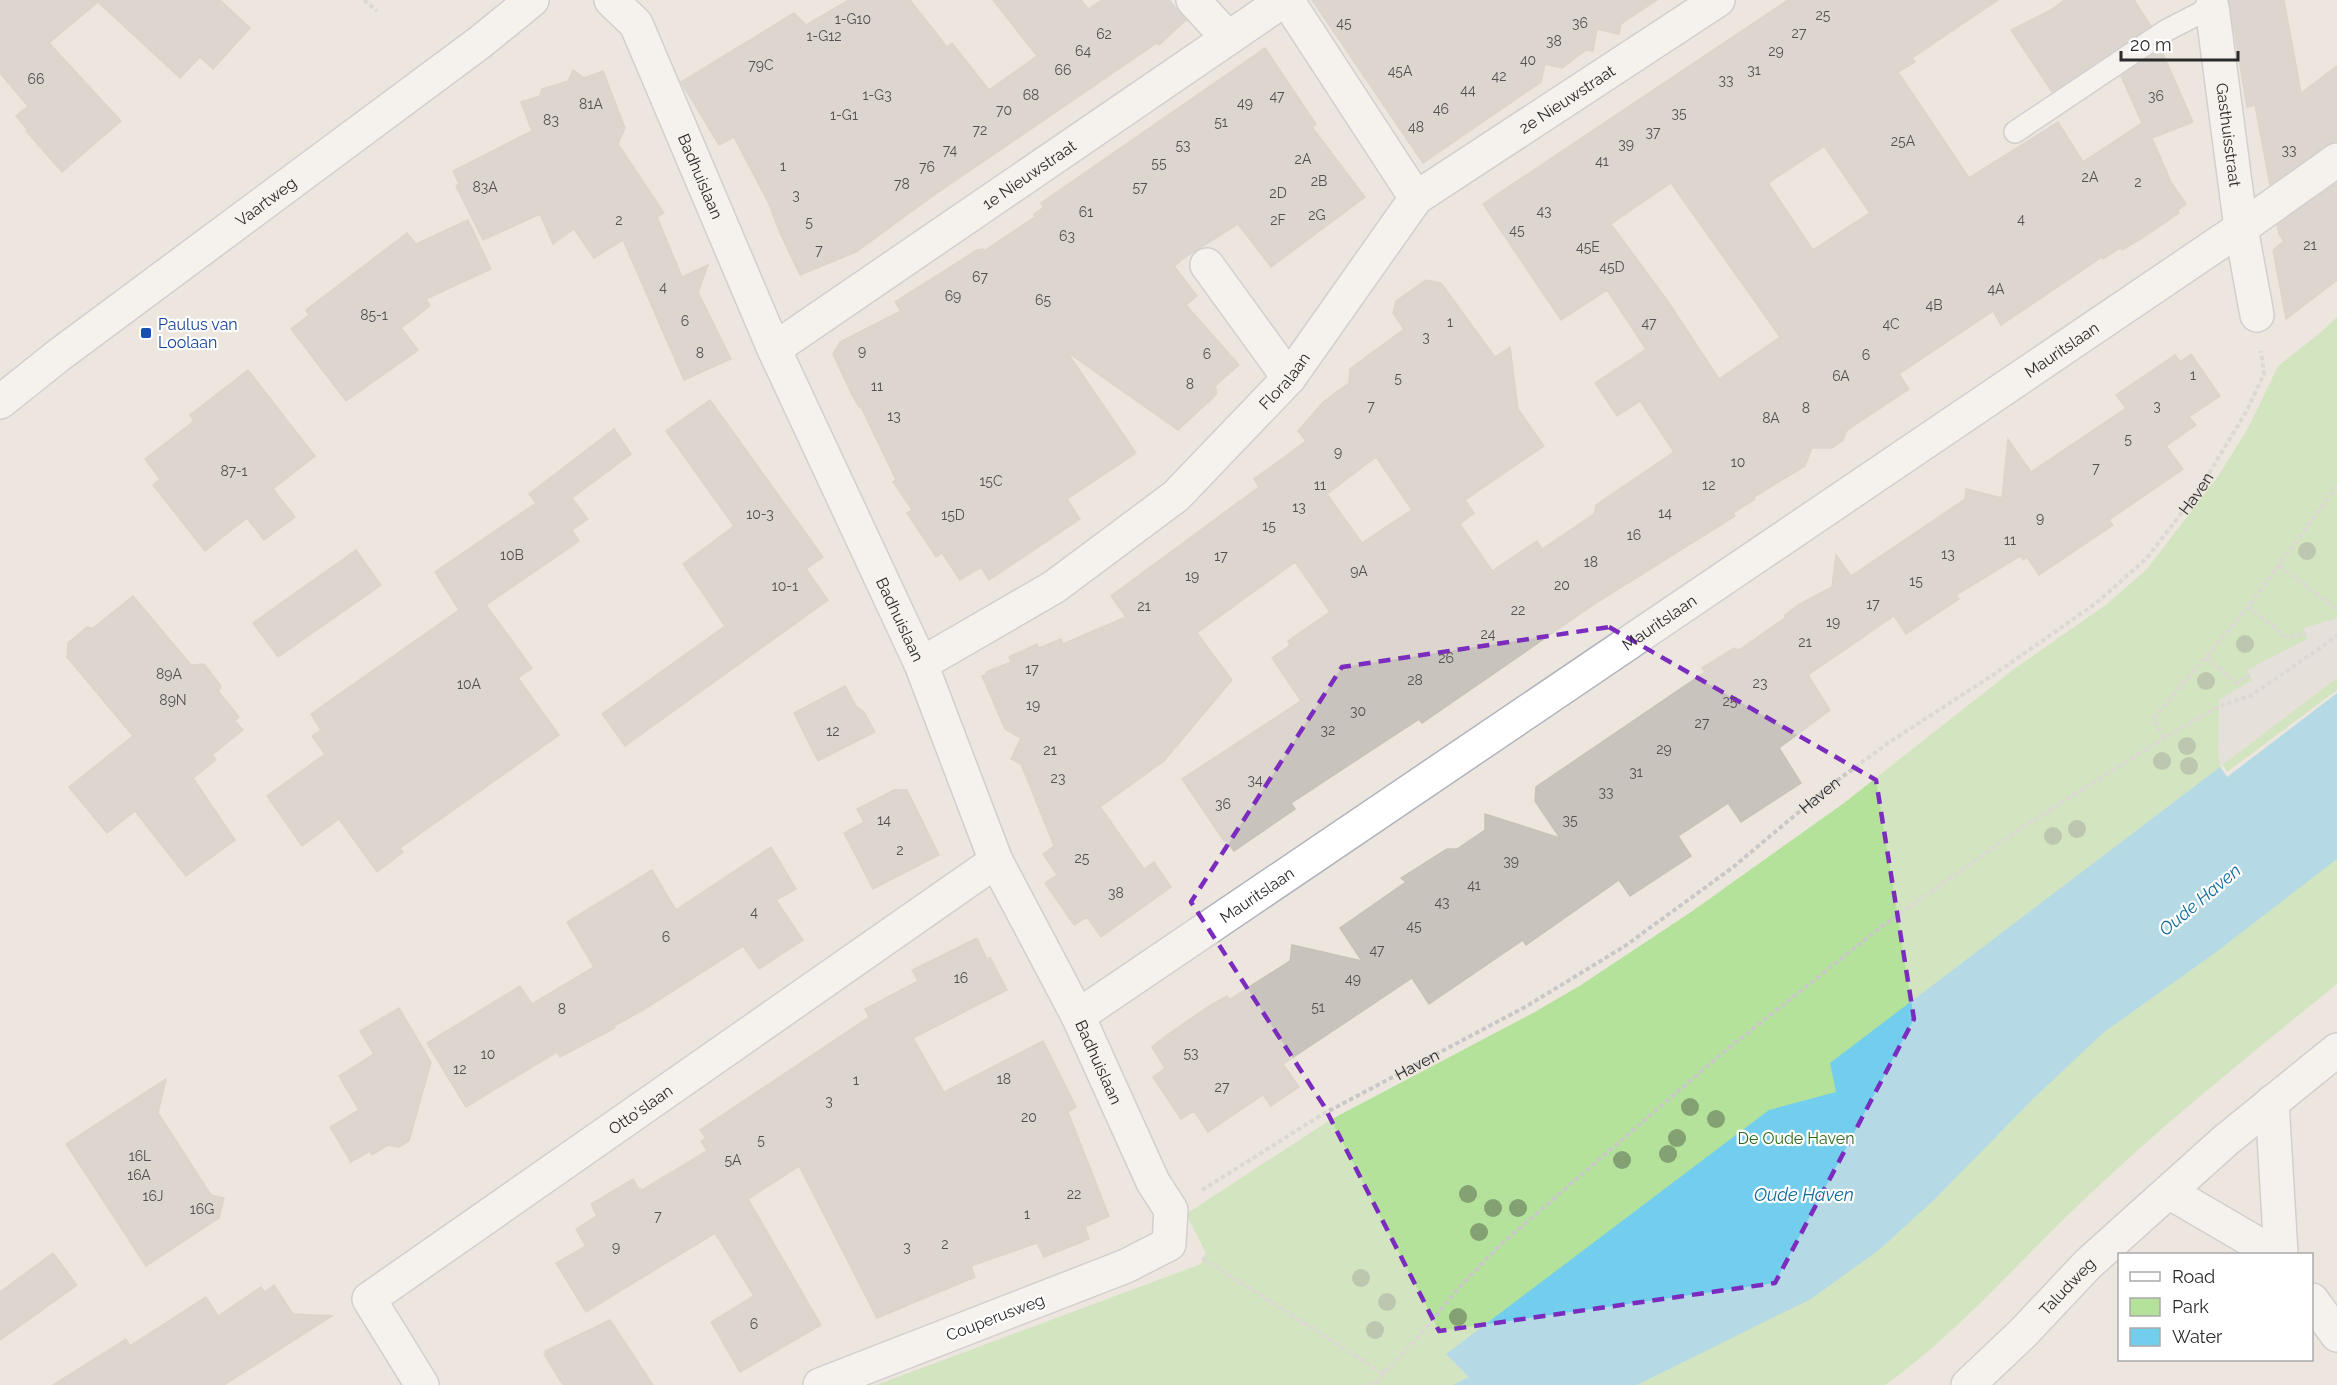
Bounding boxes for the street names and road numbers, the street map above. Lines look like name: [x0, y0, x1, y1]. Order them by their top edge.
street label: 2e Nieuwstraat: [1516, 61, 1619, 138]
street label: Gasthuisstraat: [2212, 82, 2245, 189]
street label: Badhuislaan: [674, 131, 727, 222]
street label: 1e Nieuwstraat: [979, 136, 1080, 214]
street label: Vaartweg: [232, 173, 300, 230]
street label: Mauritslaan: [2021, 318, 2103, 382]
street label: Floralaan: [1255, 349, 1314, 414]
street label: Haven: [2175, 469, 2217, 518]
street label: Badhuislaan: [872, 574, 927, 665]
street label: Mauritslaan: [1619, 591, 1700, 655]
street label: Haven: [1795, 773, 1844, 818]
street label: Mauritslaan: [1216, 863, 1298, 927]
street label: Badhuislaan: [1071, 1017, 1126, 1107]
street label: Haven: [1392, 1045, 1442, 1084]
street label: Otto'slaan: [605, 1081, 676, 1139]
street label: Taludweg: [2036, 1253, 2099, 1319]
street label: Couperusweg: [943, 1290, 1047, 1345]

